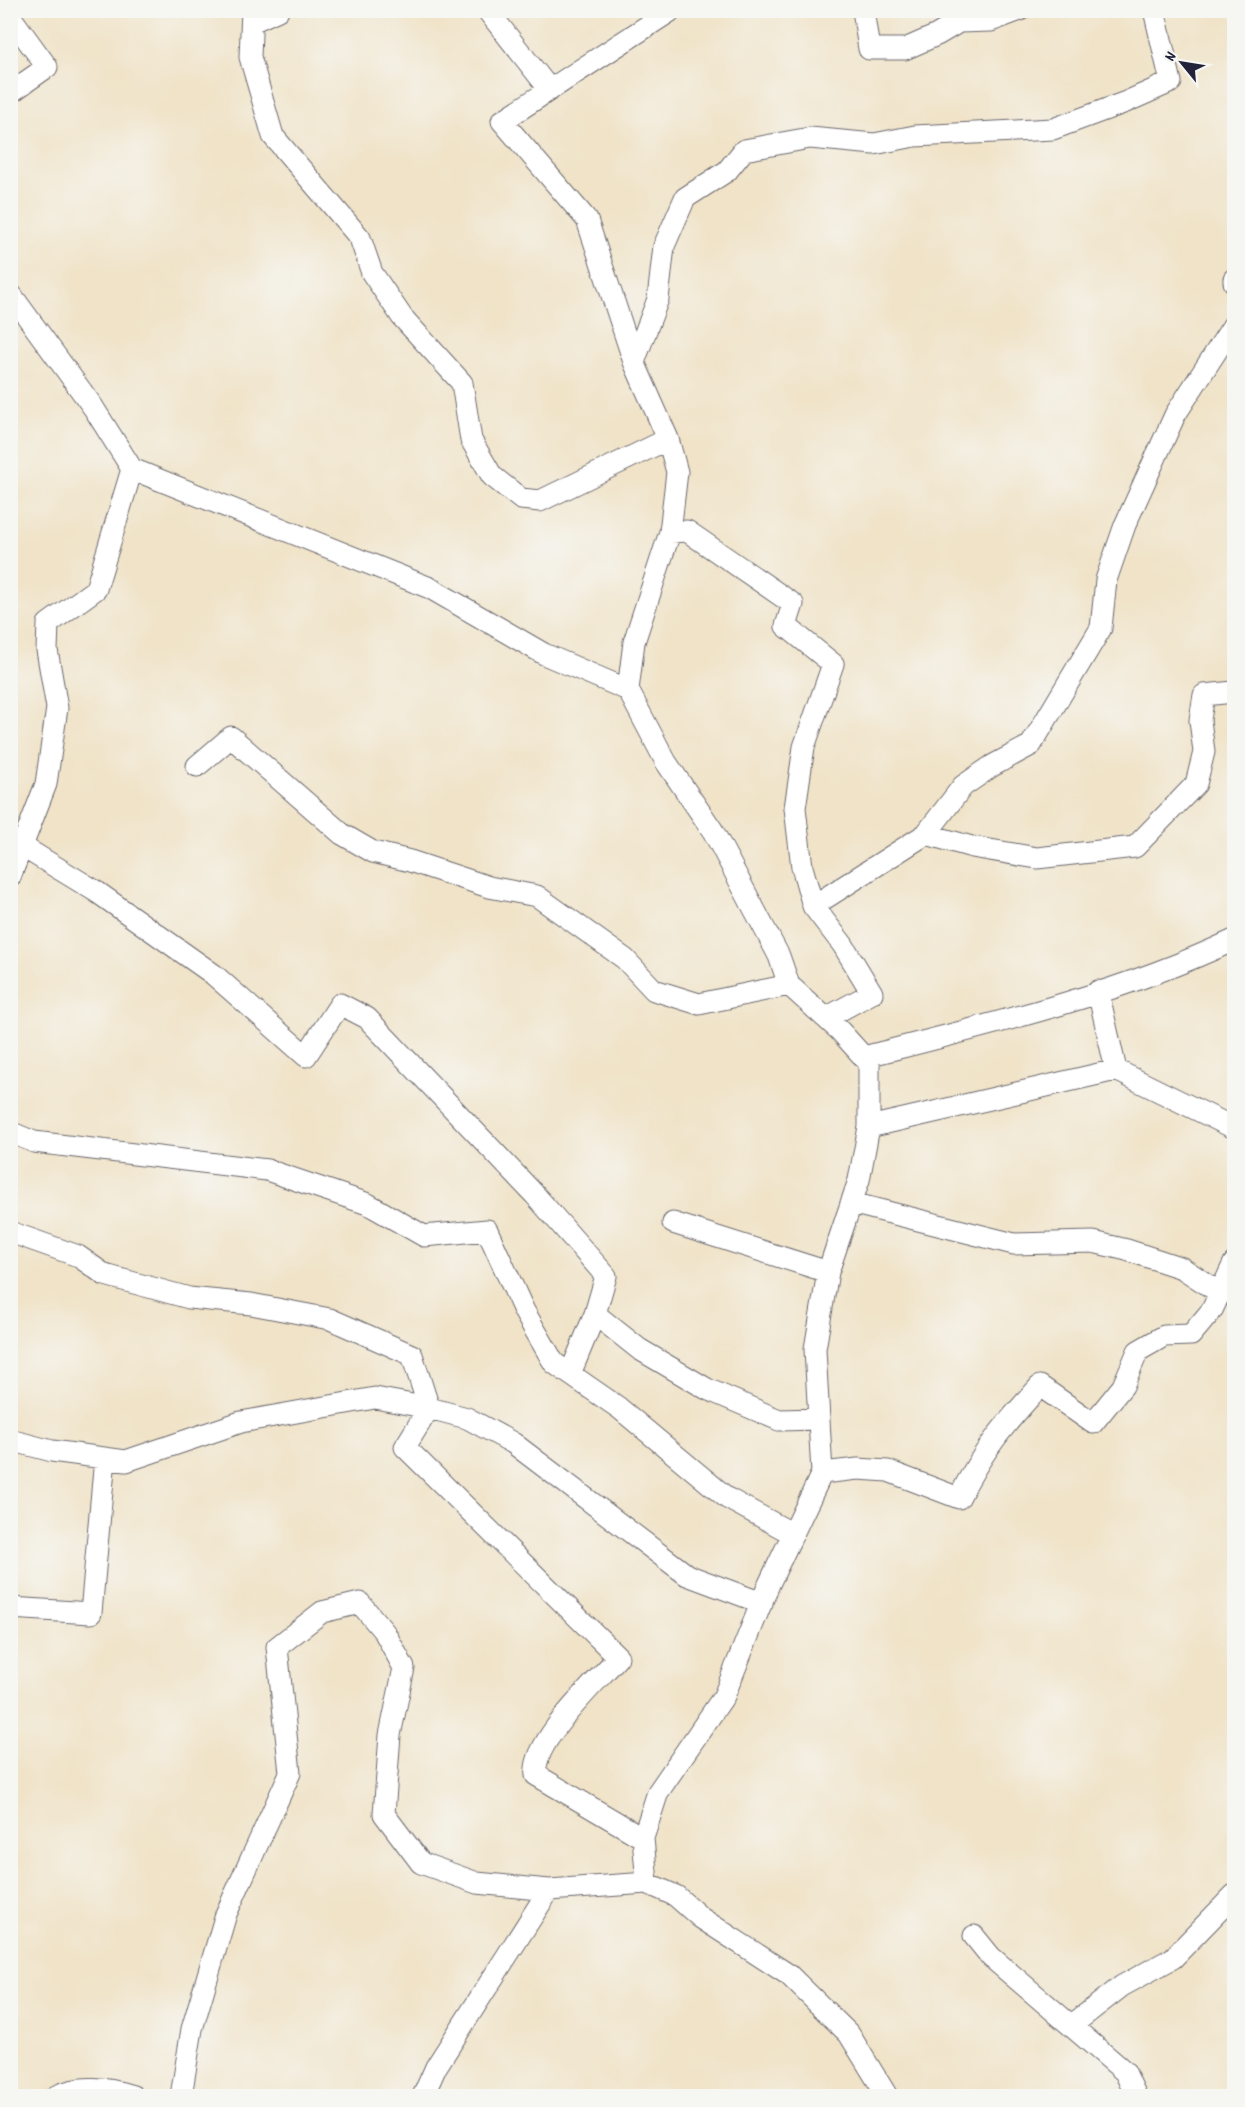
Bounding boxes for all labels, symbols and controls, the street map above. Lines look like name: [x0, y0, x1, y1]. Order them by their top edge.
north arrow: [1152, 33, 1212, 93]
text: N: [1159, 47, 1183, 66]

